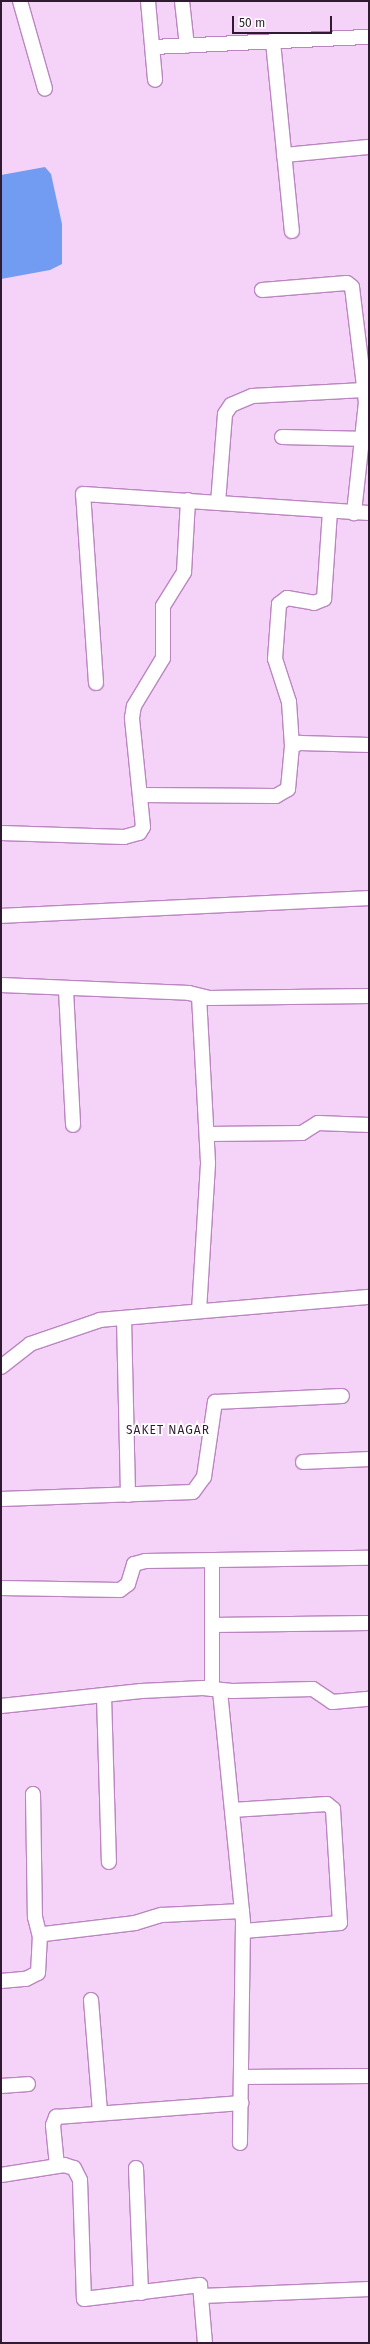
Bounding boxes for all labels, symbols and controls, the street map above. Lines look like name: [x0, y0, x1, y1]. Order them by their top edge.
scale bar: [234, 8, 334, 34]
text: 50 m: [239, 16, 265, 30]
district label: SAKET NAGAR: [126, 1424, 210, 1438]

